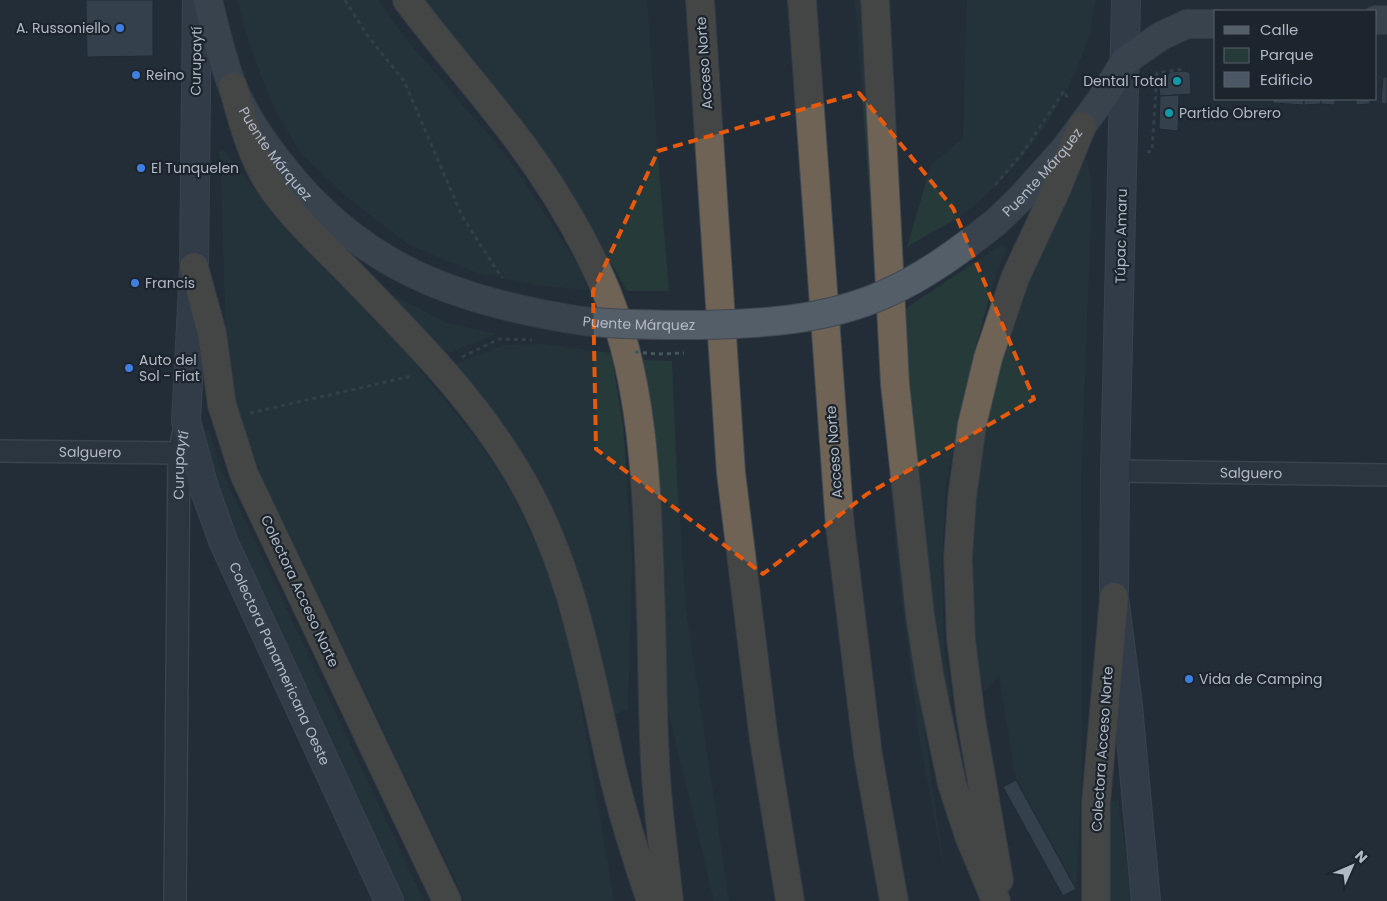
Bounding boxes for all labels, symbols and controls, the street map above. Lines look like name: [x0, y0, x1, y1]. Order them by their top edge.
legend: [1214, 10, 1377, 100]
street label: Acceso Norte: [691, 16, 717, 110]
place label: A. Russoniello: [16, 18, 110, 38]
text: Calle: [1260, 19, 1298, 40]
marker: A. Russoniello: [114, 22, 126, 34]
street label: Curupaytí: [185, 26, 207, 96]
text: Parque: [1260, 44, 1313, 65]
place label: Reino: [146, 65, 185, 85]
marker: Reino: [130, 69, 142, 81]
text: Edificio: [1260, 69, 1313, 90]
place label: Dental Total: [1083, 71, 1167, 91]
marker: Dental Total: [1171, 75, 1183, 87]
street label: Puente Márquez: [234, 103, 317, 205]
place label: Partido Obrero: [1179, 103, 1281, 123]
marker: Partido Obrero: [1163, 107, 1175, 119]
street label: Puente Márquez: [998, 124, 1087, 221]
place label: El Tunquelen: [151, 158, 239, 178]
marker: El Tunquelen: [135, 162, 147, 174]
street label: Túpac Amaru: [1110, 188, 1132, 284]
place label: Francis: [145, 273, 195, 293]
marker: Francis: [129, 277, 141, 289]
street label: Puente Márquez: [582, 311, 695, 335]
place label: Auto del Sol - Fiat: [139, 350, 200, 386]
marker: Auto del Sol - Fiat: [123, 362, 135, 374]
street label: Acceso Norte: [821, 405, 847, 499]
street label: Curupaytí: [169, 428, 194, 500]
street label: Salguero: [59, 442, 121, 462]
street label: Salguero: [1220, 463, 1282, 483]
street label: Colectora Acceso Norte: [256, 512, 344, 671]
street label: Colectora Panamericana Oeste: [224, 559, 335, 769]
street label: Colectora Acceso Norte: [1086, 665, 1118, 832]
place label: Vida de Camping: [1199, 669, 1322, 689]
marker: Vida de Camping: [1183, 673, 1195, 685]
north arrow: [1327, 841, 1377, 891]
text: N: [1350, 846, 1372, 868]

